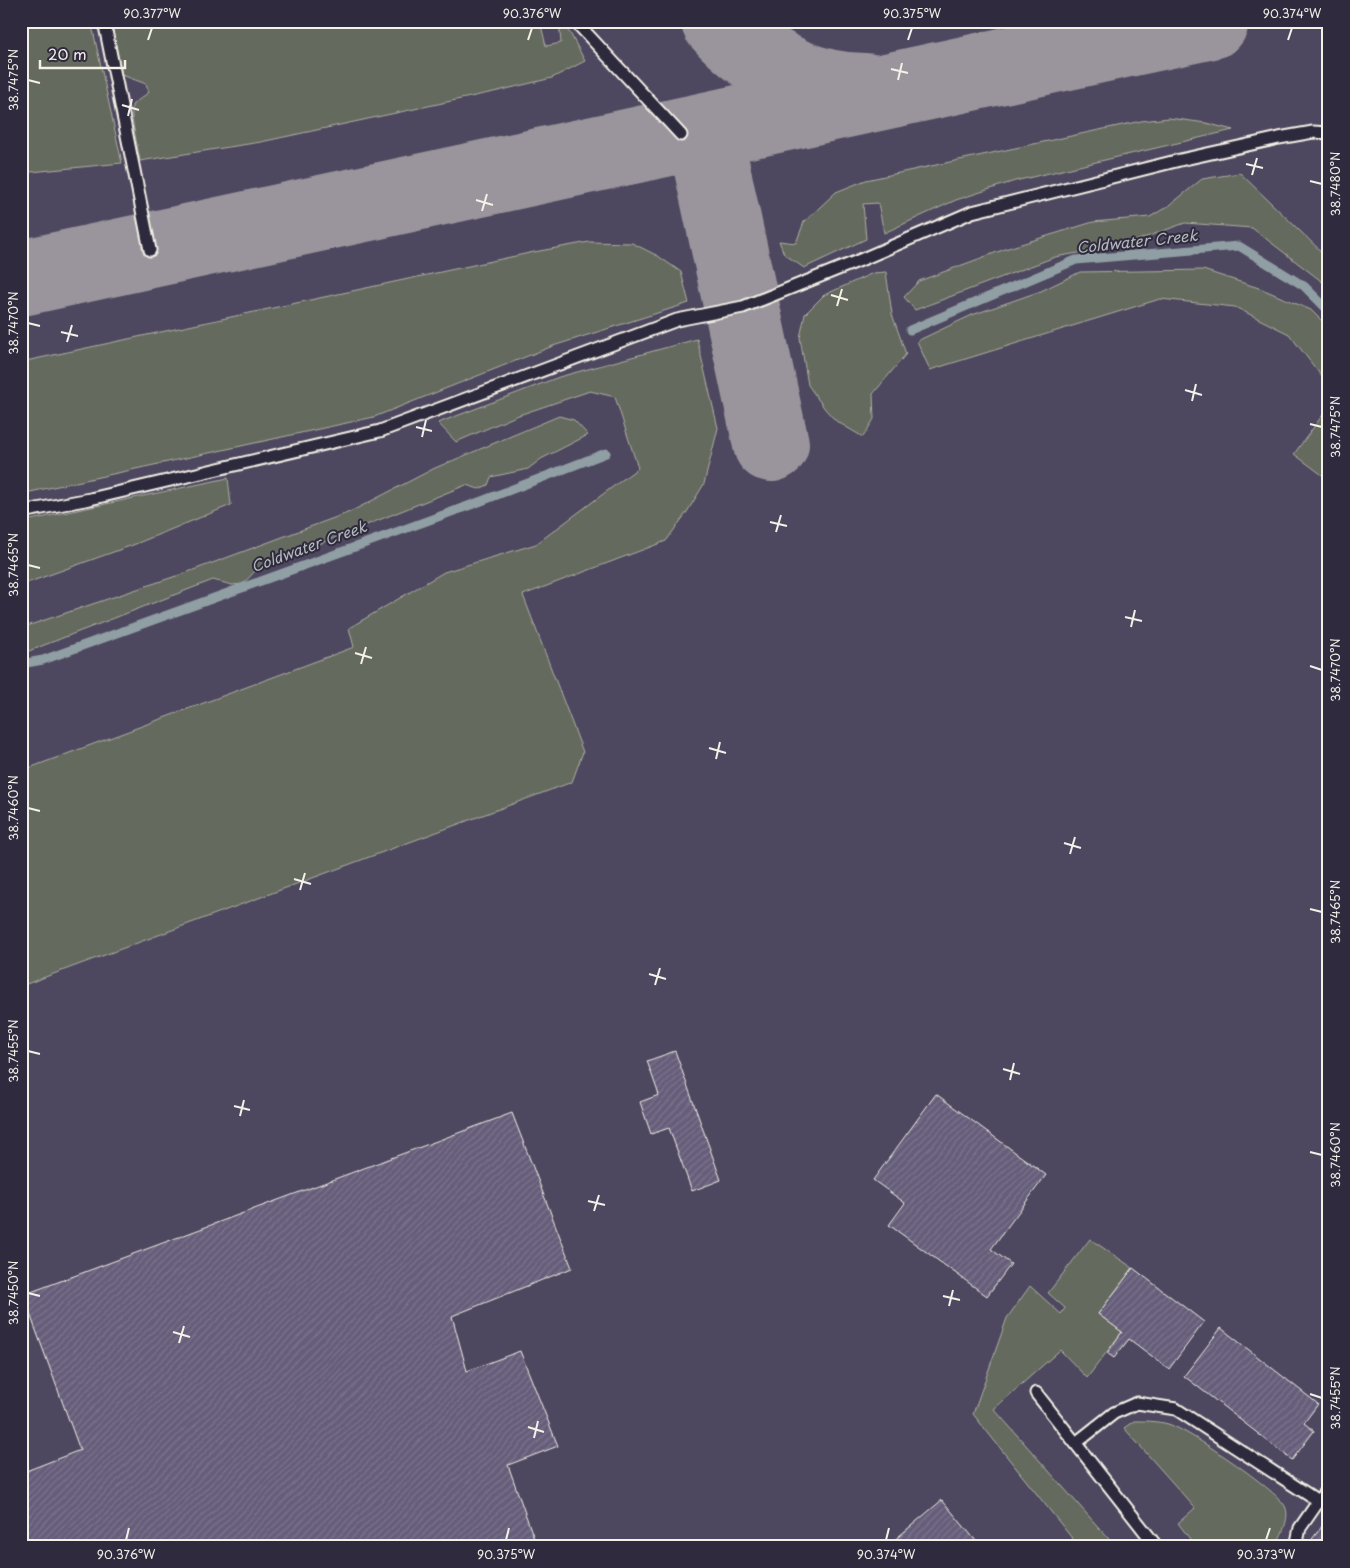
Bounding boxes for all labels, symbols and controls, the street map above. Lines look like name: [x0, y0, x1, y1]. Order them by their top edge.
text: 90.377°W: [123, 4, 181, 22]
text: 90.376°W: [503, 4, 562, 22]
text: 90.375°W: [883, 4, 942, 22]
text: 90.374°W: [1263, 4, 1322, 22]
scale bar: [40, 38, 125, 70]
text: 20 m: [48, 42, 87, 65]
text: 38.7475°N: [4, 49, 22, 111]
text: 38.7480°N: [1326, 152, 1344, 216]
water label: Coldwater Creek: [1075, 223, 1199, 258]
text: 38.7470°N: [4, 291, 22, 355]
text: 38.7475°N: [1326, 396, 1344, 458]
water label: Coldwater Creek: [247, 514, 370, 577]
text: 38.7465°N: [4, 533, 22, 597]
text: 38.7470°N: [1326, 638, 1344, 702]
text: 38.7460°N: [4, 775, 22, 841]
text: 38.7465°N: [1326, 880, 1344, 944]
text: 38.7455°N: [4, 1019, 22, 1083]
text: 38.7460°N: [1326, 1122, 1344, 1188]
text: 38.7450°N: [4, 1261, 22, 1325]
text: 38.7455°N: [1326, 1366, 1344, 1430]
text: 90.376°W: [97, 1545, 156, 1563]
text: 90.375°W: [477, 1545, 536, 1563]
text: 90.374°W: [857, 1545, 916, 1563]
text: 90.373°W: [1237, 1545, 1296, 1563]

